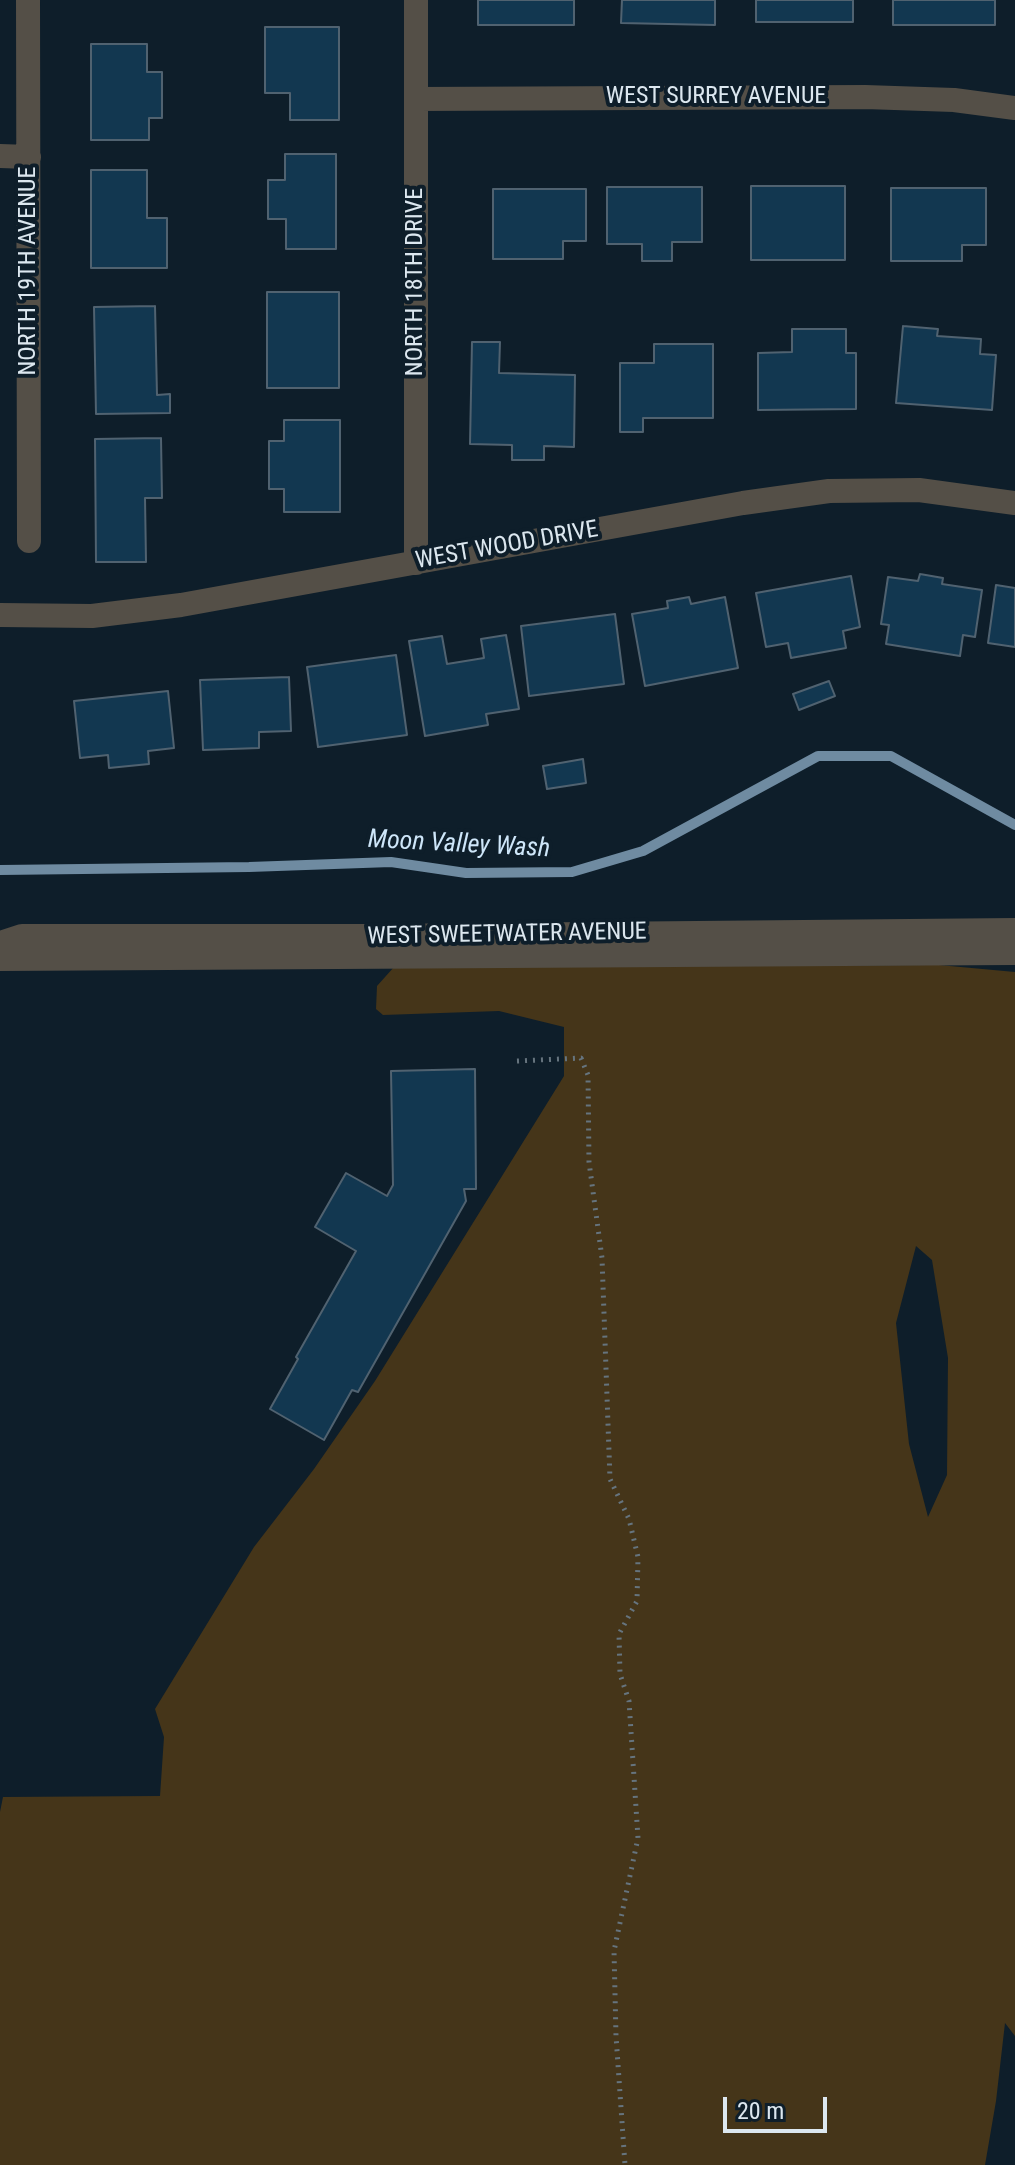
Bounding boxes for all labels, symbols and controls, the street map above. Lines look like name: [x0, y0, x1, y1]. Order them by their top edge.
street label: WEST SURREY AVENUE: [606, 83, 826, 111]
street label: NORTH 19TH AVENUE: [15, 166, 43, 376]
street label: NORTH 18TH DRIVE: [402, 188, 430, 376]
street label: WEST WOOD DRIVE: [413, 516, 601, 576]
water label: Moon Valley Wash: [367, 825, 551, 865]
street label: WEST SWEETWATER AVENUE: [367, 918, 647, 952]
scale bar: [727, 2081, 831, 2131]
text: 20 m: [737, 2097, 784, 2125]

